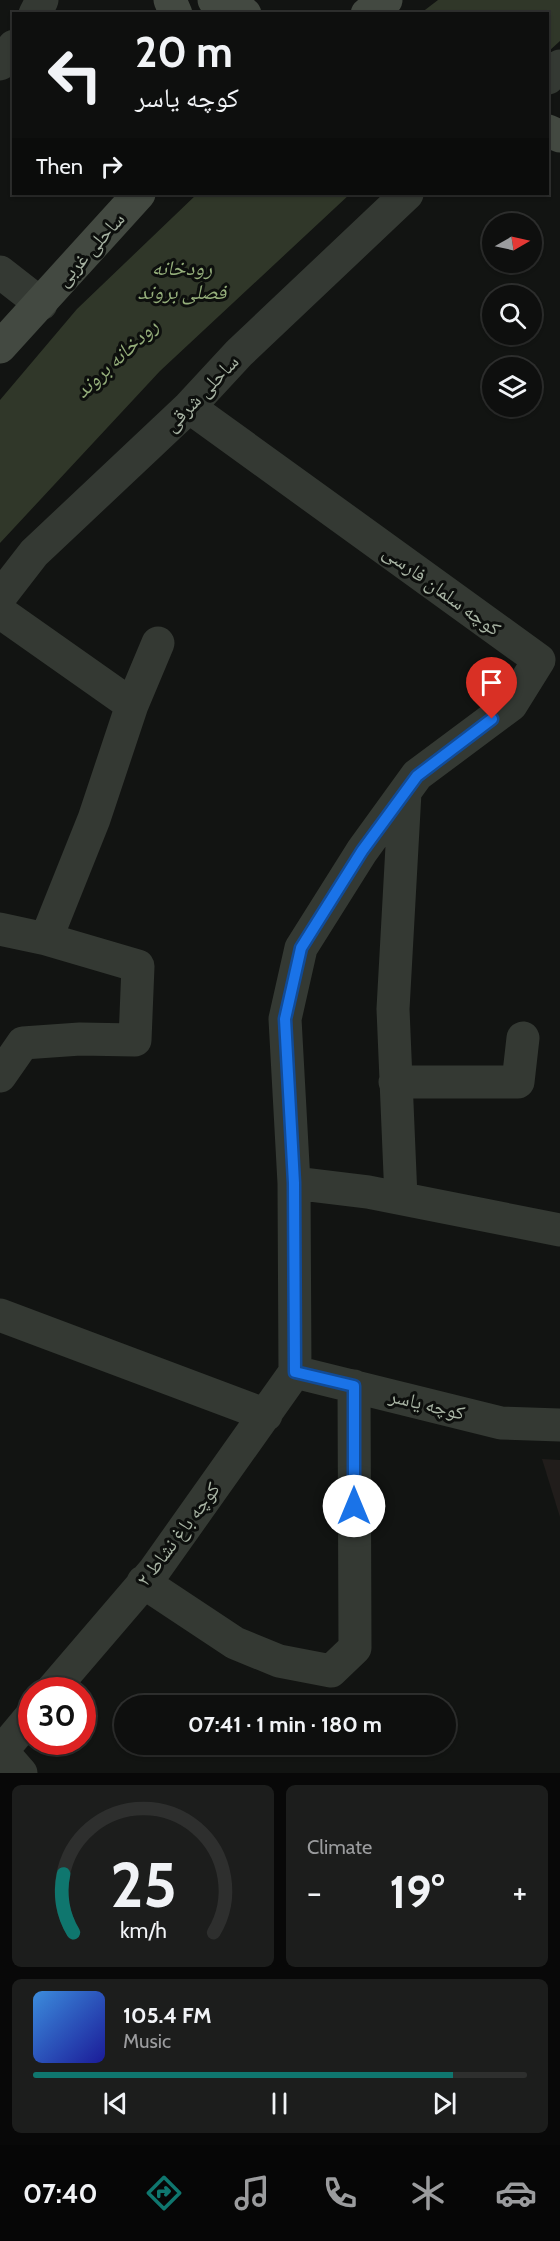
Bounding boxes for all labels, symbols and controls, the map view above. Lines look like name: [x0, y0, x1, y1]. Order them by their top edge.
text: 20 m: [135, 26, 233, 78]
icon: left: [36, 36, 114, 114]
text: کوچه یاسر: [135, 81, 239, 114]
icon: right: [95, 150, 128, 183]
text: Then: [36, 153, 83, 180]
street label: ساحلی غربی: [50, 207, 130, 291]
north arrow: [482, 213, 542, 273]
map controls: [482, 213, 542, 417]
water label: رودخانه فصلی بروند: [138, 255, 228, 305]
button: search: [482, 285, 542, 345]
water label: رودخانه بروند: [69, 313, 163, 403]
street label: ساحلی شرقی: [159, 350, 243, 436]
button: layers: [482, 357, 542, 417]
street label: کوچه سلمان فارسی: [378, 539, 506, 641]
pin: [466, 657, 517, 719]
icon: arrive: [475, 666, 508, 699]
street label: کوچه یاسر: [386, 1383, 467, 1425]
position arrow: [322, 1474, 386, 1538]
street label: کوچه باغ نشاط ۲: [131, 1477, 226, 1591]
speed limit sign: 30: [18, 1677, 96, 1755]
text: 07:41 · 1 min · 180 m: [188, 1711, 382, 1738]
text: Climate: [307, 1835, 372, 1859]
text: 25: [110, 1847, 176, 1923]
text: 19°: [390, 1865, 444, 1919]
text: −: [307, 1872, 322, 1912]
text: +: [512, 1872, 527, 1912]
text: km/h: [120, 1917, 166, 1943]
text: 105.4 FM: [123, 2002, 211, 2029]
text: Music: [123, 2029, 171, 2053]
icon: previous: [99, 2087, 132, 2120]
icon: pause: [263, 2087, 296, 2120]
icon: next: [428, 2087, 461, 2120]
icon: directions: [143, 2172, 185, 2214]
icon: music: [231, 2172, 273, 2214]
icon: phone: [319, 2172, 361, 2214]
icon: climate: [407, 2172, 449, 2214]
icon: car: [495, 2172, 537, 2214]
text: 07:40: [23, 2177, 98, 2210]

